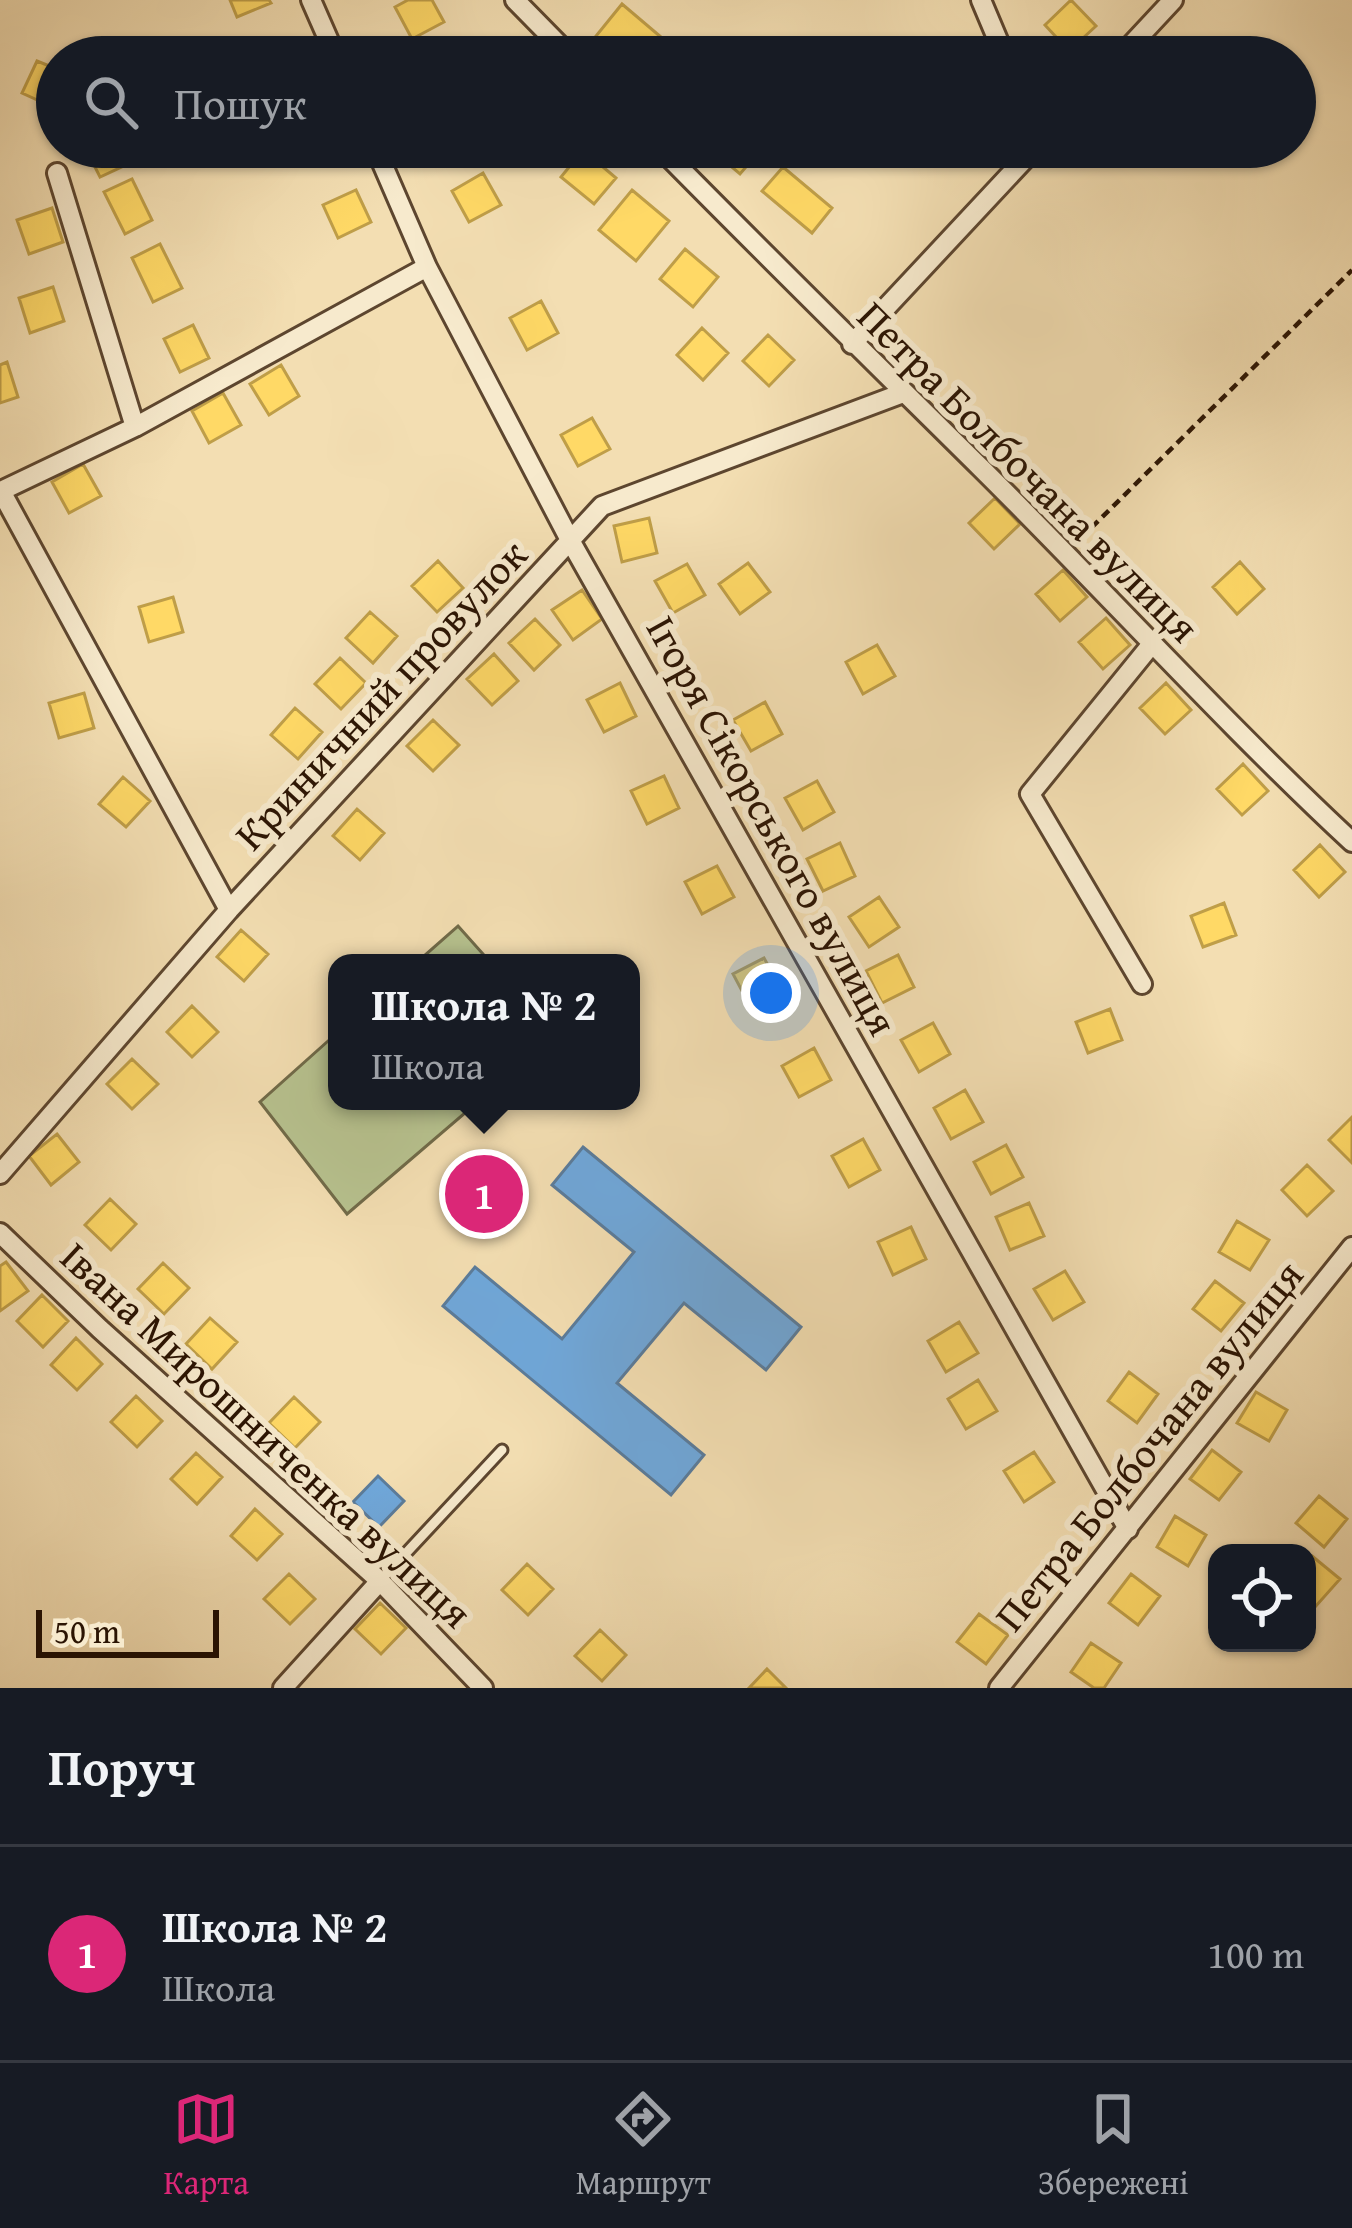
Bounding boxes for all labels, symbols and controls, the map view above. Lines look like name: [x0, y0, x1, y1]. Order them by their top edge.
search box: [36, 36, 1316, 168]
icon: search: [78, 69, 144, 135]
text: Пошук: [174, 70, 307, 135]
street label: Петра Болбочана вулиця: [844, 286, 1214, 656]
street label: Криничний провулок: [220, 525, 540, 863]
street label: Ігоря Сікорського вулиця: [632, 604, 914, 1046]
popup: [328, 954, 640, 1110]
your location: [741, 963, 801, 1023]
text: Школа № 2: [371, 971, 597, 1036]
text: Школа: [371, 1036, 484, 1093]
pin: 1: [445, 1149, 523, 1239]
street label: Івана Мирошниченка вулиця: [48, 1226, 486, 1642]
street label: Петра Болбочана вулиця: [979, 1246, 1317, 1644]
map controls: [1208, 1544, 1316, 1652]
button: locate: [1208, 1544, 1316, 1652]
scale bar: [36, 1604, 219, 1657]
text: 50 m: [54, 1607, 120, 1655]
text: Поруч: [48, 1729, 195, 1804]
text: Школа № 2: [162, 1893, 388, 1958]
text: 1: [77, 1925, 97, 1982]
text: 100 m: [1207, 1925, 1304, 1982]
text: Школа: [162, 1958, 275, 2015]
tab: Карта: [163, 2086, 249, 2206]
tab: Маршрут: [576, 2086, 711, 2206]
tab: Збережені: [1038, 2086, 1189, 2206]

